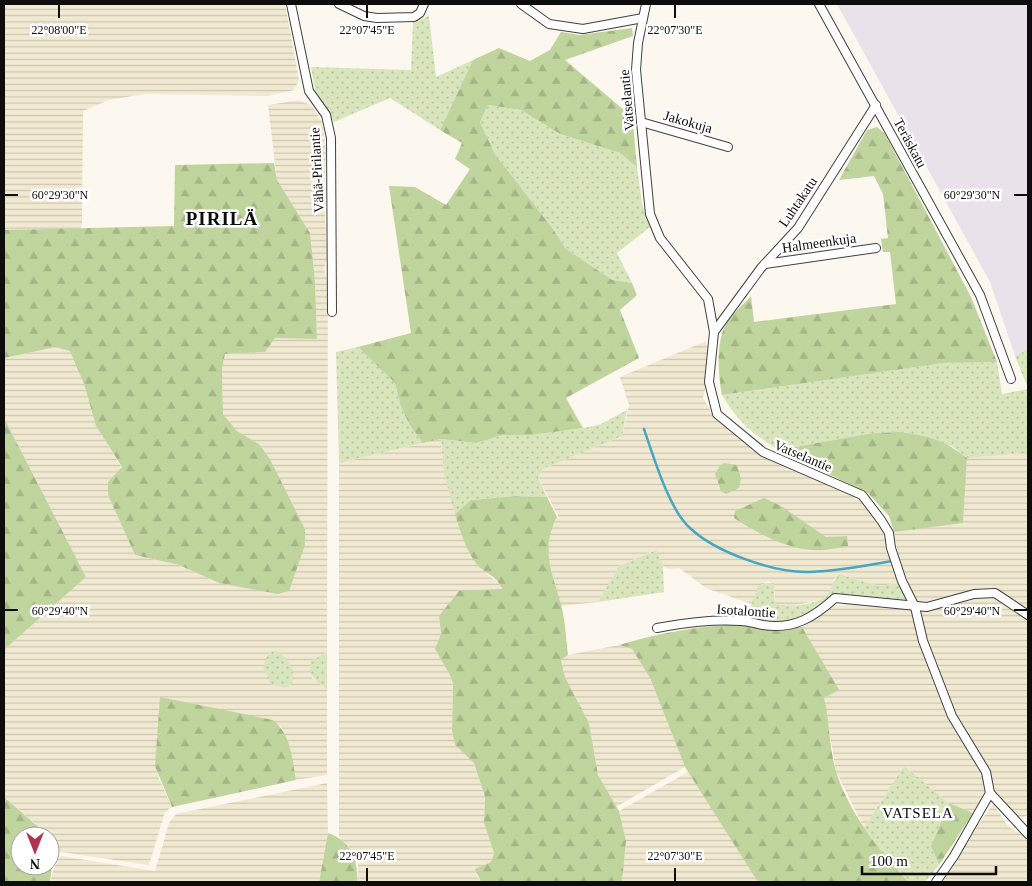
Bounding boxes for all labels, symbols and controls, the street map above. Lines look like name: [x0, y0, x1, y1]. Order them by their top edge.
text: 22°08'00"E: [31, 23, 87, 37]
text: 22°07'45"E: [339, 23, 395, 37]
text: 22°07'30"E: [647, 23, 703, 37]
street label: Vatselantie: [617, 69, 637, 131]
street label: Jakokuja: [662, 108, 715, 136]
street label: Teräskatu: [891, 116, 929, 170]
street label: Vähä-Pirilantie: [307, 127, 327, 213]
street label: Luhtakatu: [776, 174, 820, 230]
text: 60°29'30"N: [32, 188, 89, 202]
text: 60°29'30"N: [944, 188, 1001, 202]
district label: PIRILÄ: [186, 208, 258, 229]
street label: Halmeenkuja: [781, 230, 858, 256]
street label: Vatselantie: [772, 437, 834, 475]
street label: Isotalontie: [716, 601, 776, 621]
text: 60°29'40"N: [32, 604, 89, 618]
text: 60°29'40"N: [944, 604, 1001, 618]
district label: VATSELA: [882, 805, 954, 821]
north arrow: [10, 826, 60, 876]
scale bar: [862, 844, 996, 876]
text: 22°07'45"E: [339, 849, 395, 863]
text: 22°07'30"E: [647, 849, 703, 863]
text: 100 m: [870, 853, 908, 869]
text: N: [30, 856, 40, 871]

